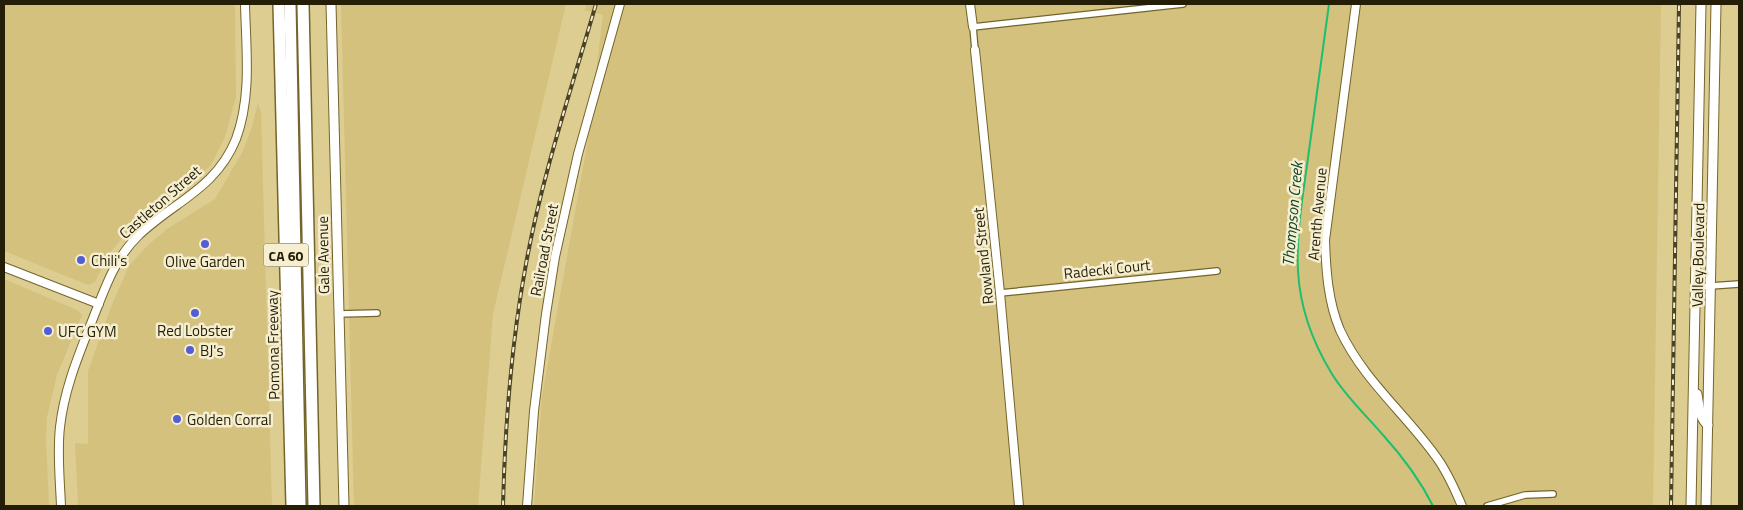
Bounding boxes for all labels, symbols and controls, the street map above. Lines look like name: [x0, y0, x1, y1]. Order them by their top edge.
street label: Castleton Street: [114, 159, 207, 244]
water label: Thompson Creek: [1275, 159, 1309, 267]
street label: Arenth Avenue: [1301, 167, 1333, 261]
street label: Railroad Street: [524, 201, 564, 298]
street label: Valley Boulevard: [1686, 203, 1710, 307]
street label: Rowland Street: [966, 206, 1000, 306]
street label: Gale Avenue: [311, 216, 335, 294]
marker: Olive Garden: [199, 238, 211, 250]
road number: CA 60: [264, 244, 308, 266]
place label: Chili's: [91, 249, 127, 272]
place label: Olive Garden: [165, 250, 245, 273]
street label: Radecki Court: [1063, 253, 1152, 285]
marker: Chili's: [75, 254, 87, 266]
street label: Pomona Freeway: [261, 290, 285, 400]
marker: Red Lobster: [189, 307, 201, 319]
place label: Red Lobster: [157, 319, 233, 342]
place label: UFC GYM: [58, 320, 117, 343]
marker: UFC GYM: [42, 325, 54, 337]
place label: BJ's: [200, 339, 223, 362]
marker: BJ's: [184, 344, 196, 356]
place label: Golden Corral: [187, 408, 272, 431]
marker: Golden Corral: [171, 413, 183, 425]

